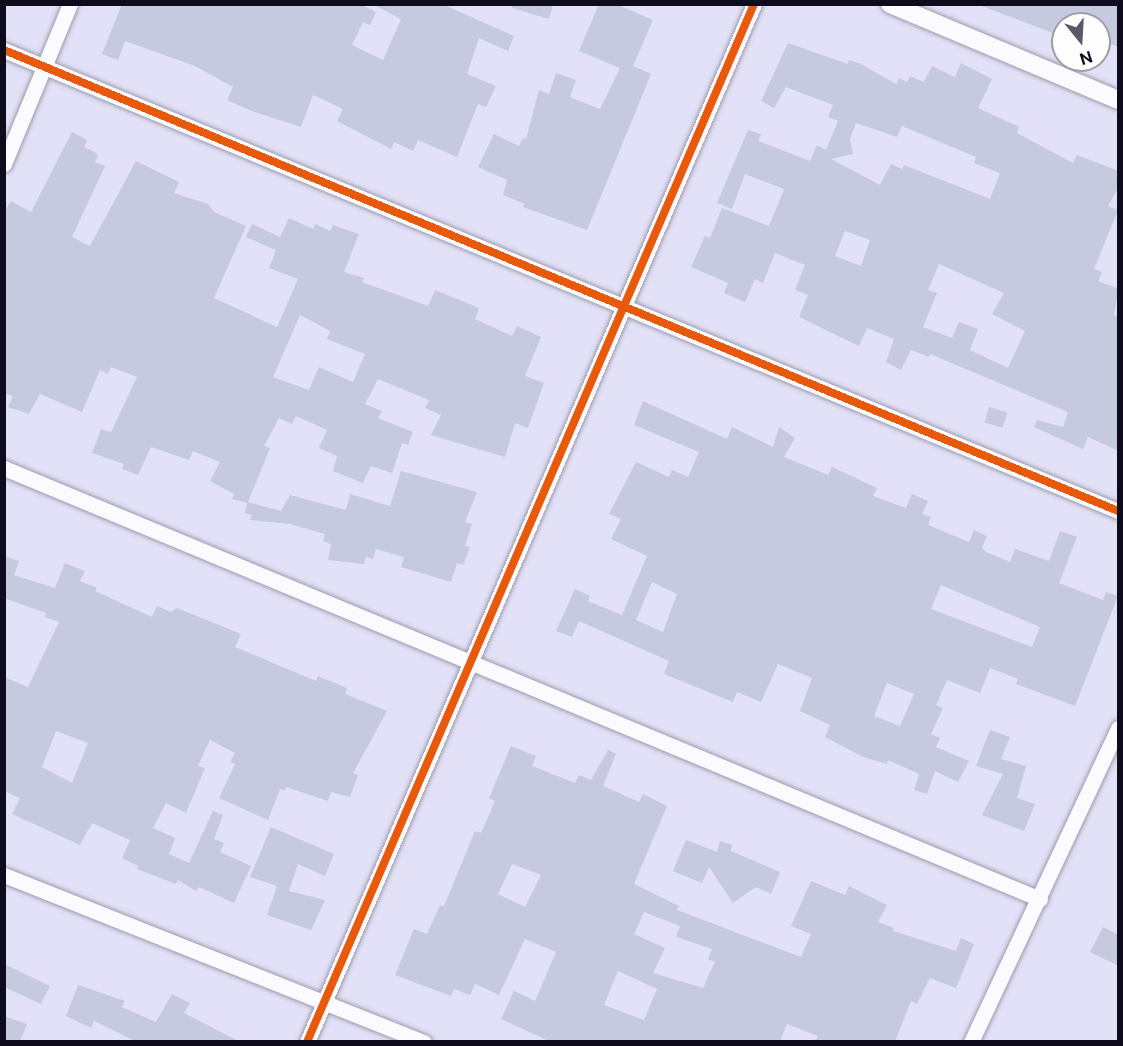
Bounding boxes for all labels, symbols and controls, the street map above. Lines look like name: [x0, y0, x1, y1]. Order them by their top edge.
north arrow: [1051, 12, 1111, 72]
text: N: [1077, 47, 1095, 69]

